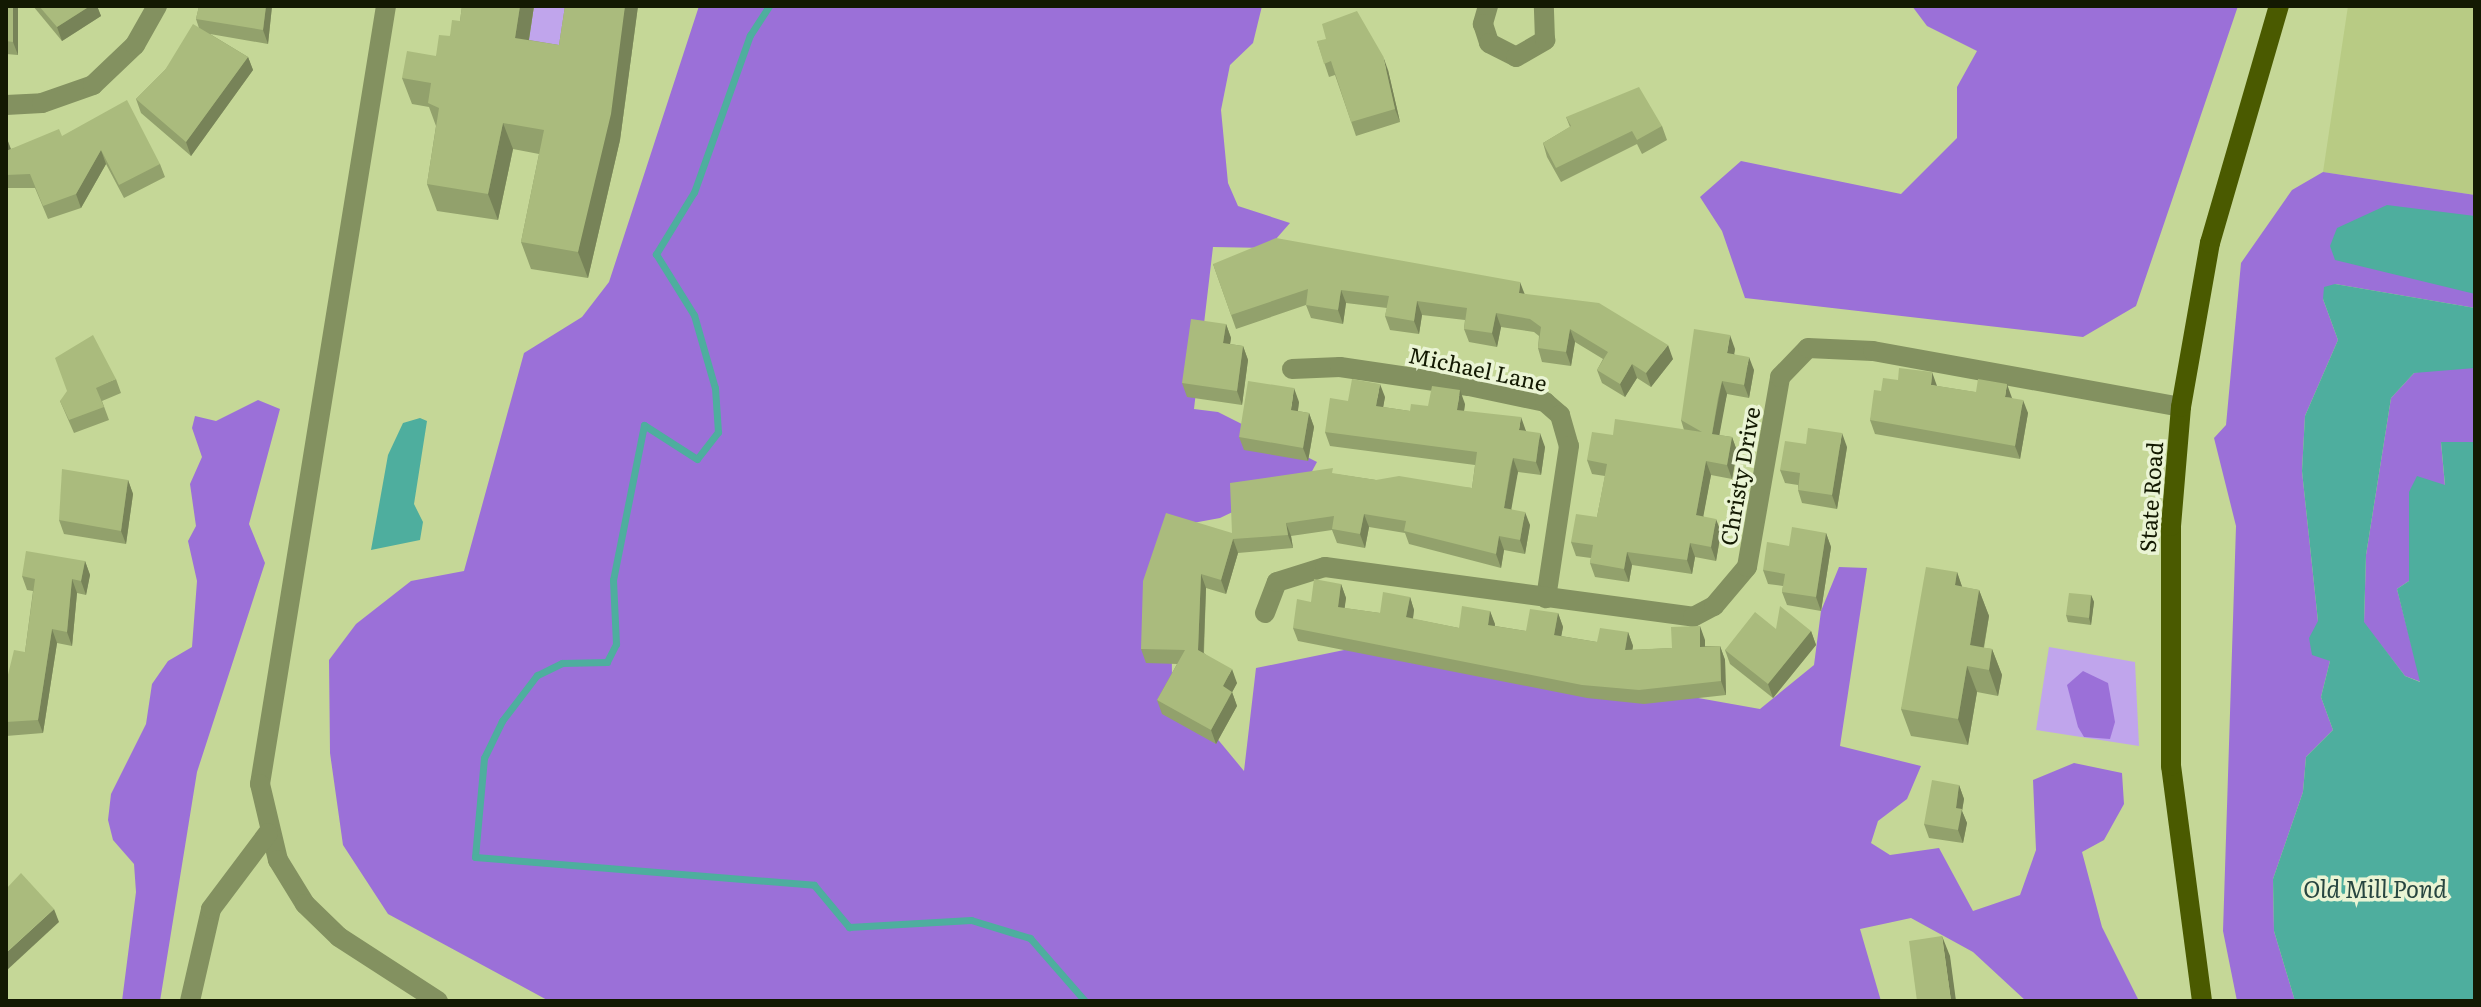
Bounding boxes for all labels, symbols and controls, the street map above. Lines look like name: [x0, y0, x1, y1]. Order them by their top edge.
street label: Michael Lane: [1406, 340, 1550, 396]
street label: Christy Drive: [1714, 404, 1764, 548]
street label: State Road: [2133, 441, 2167, 553]
water label: Old Mill Pond: [2303, 874, 2447, 902]

